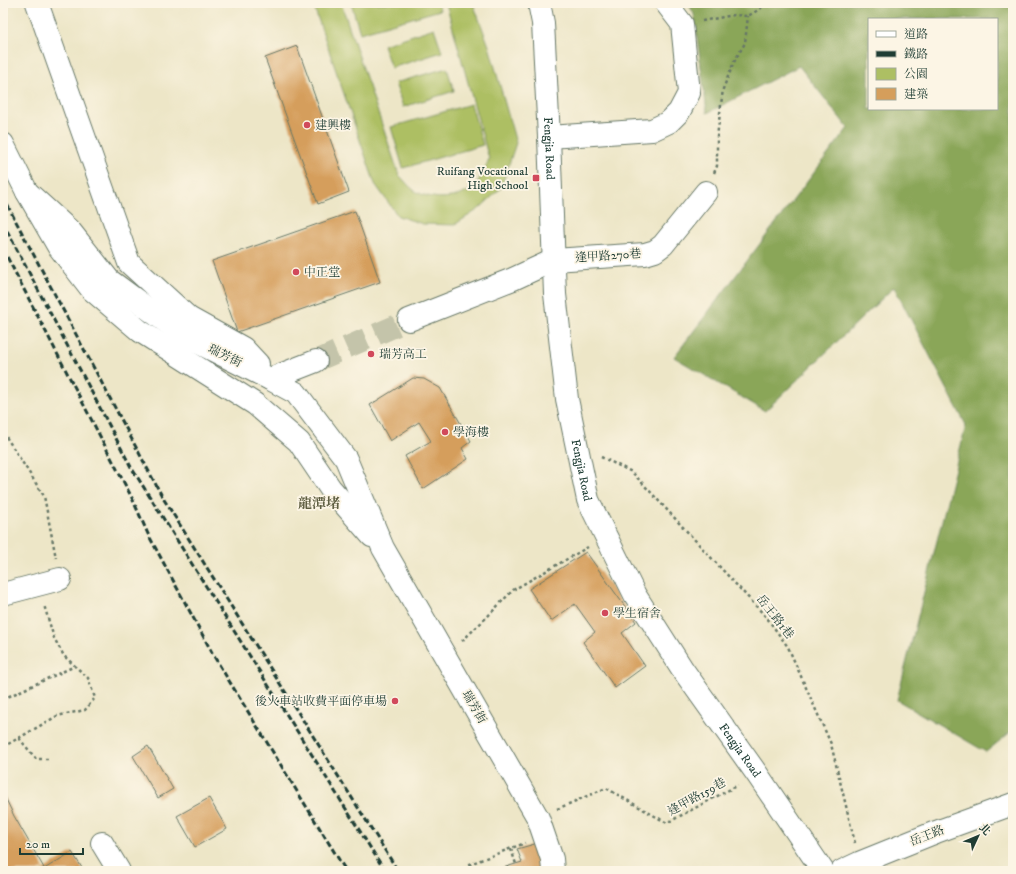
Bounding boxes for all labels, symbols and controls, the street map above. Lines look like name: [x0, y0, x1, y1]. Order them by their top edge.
legend: [868, 18, 998, 110]
text: 道路: [904, 27, 928, 42]
text: 鐵路: [904, 47, 928, 62]
text: 公園: [904, 67, 928, 82]
text: 建築: [904, 87, 928, 102]
street label: Fengjia Road: [540, 117, 558, 180]
place label: 建興樓: [315, 118, 351, 133]
marker: 建興樓: [302, 120, 312, 130]
place label: Ruifang Vocational High School: [437, 164, 528, 193]
marker: Ruifang Vocational High School: [531, 173, 541, 183]
street label: 逢甲路270巷: [574, 246, 642, 266]
place label: 中正堂: [304, 265, 340, 280]
marker: 中正堂: [291, 267, 301, 277]
street label: 瑞芳街: [206, 341, 245, 371]
place label: 瑞芳高工: [379, 347, 427, 362]
marker: 瑞芳高工: [366, 349, 376, 359]
place label: 學海樓: [453, 425, 489, 440]
marker: 學海樓: [440, 427, 450, 437]
street label: Fengjia Road: [568, 438, 596, 502]
district label: 龍潭堵: [298, 495, 340, 513]
street label: 岳王路1巷: [753, 592, 797, 642]
place label: 學生宿舍: [613, 606, 661, 621]
marker: 學生宿舍: [600, 608, 610, 618]
street label: 瑞芳街: [459, 688, 490, 727]
place label: 後火車站收費平面停車場: [255, 694, 387, 709]
marker: 後火車站收費平面停車場: [390, 696, 400, 706]
street label: Fengjia Road: [716, 720, 764, 780]
street label: 逢甲路159巷: [665, 775, 729, 819]
north arrow: [958, 816, 998, 856]
text: 北: [976, 821, 993, 839]
street label: 岳王路: [908, 823, 946, 849]
scale bar: [20, 830, 83, 856]
text: 20 m: [26, 837, 50, 852]

